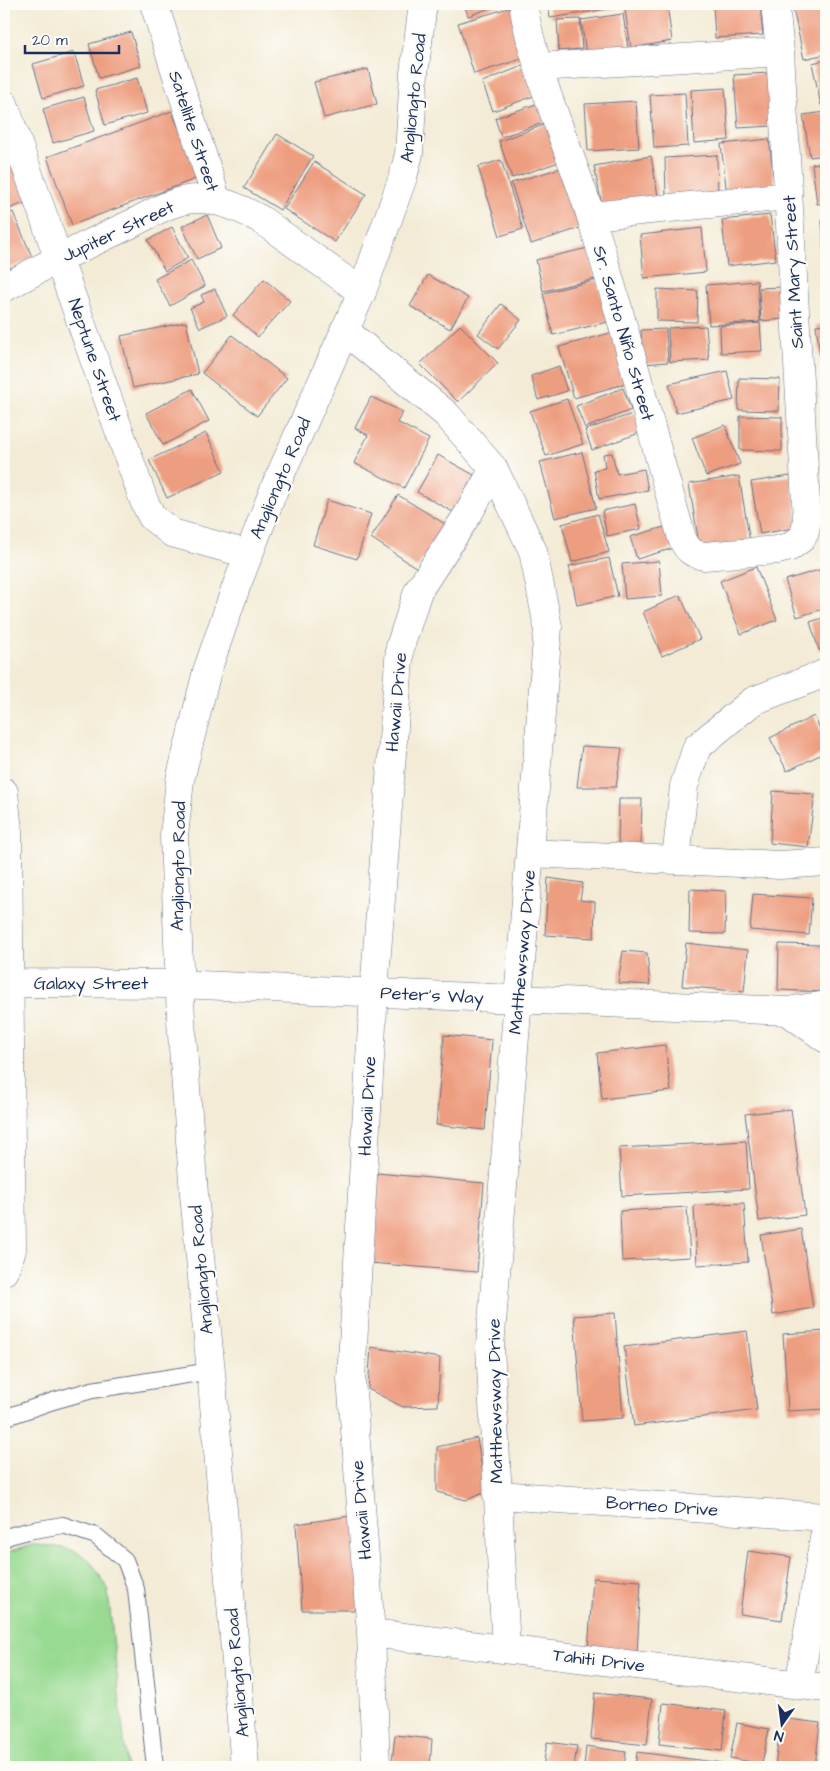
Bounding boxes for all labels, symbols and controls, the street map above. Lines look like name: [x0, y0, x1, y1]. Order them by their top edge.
scale bar: [25, 22, 119, 54]
text: 20 m: [32, 30, 68, 51]
street label: Angliongto Road: [394, 32, 434, 164]
street label: Satellite Street: [162, 67, 225, 196]
street label: Jupiter Street: [58, 194, 179, 268]
street label: Saint Mary Street: [777, 194, 811, 349]
street label: Sr. Santo Niño Street: [586, 242, 661, 424]
street label: Neptune Street: [62, 295, 128, 426]
street label: Angliongto Road: [244, 414, 318, 543]
street label: Hawaii Drive: [380, 651, 413, 753]
street label: Angliongto Road: [165, 801, 193, 931]
street label: Matthewsway Drive: [503, 868, 543, 1035]
street label: Galaxy Street: [34, 971, 149, 997]
street label: Peter's Way: [380, 980, 484, 1012]
street label: Hawaii Drive: [352, 1055, 383, 1157]
street label: Angliongto Road: [183, 1204, 221, 1336]
street label: Matthewsway Drive: [482, 1318, 510, 1484]
street label: Hawaii Drive: [345, 1459, 378, 1561]
street label: Borneo Drive: [605, 1490, 719, 1523]
street label: Angliongto Road: [219, 1607, 257, 1739]
street label: Tahiti Drive: [551, 1642, 647, 1679]
north arrow: [758, 1698, 808, 1748]
text: N: [772, 1725, 786, 1746]

